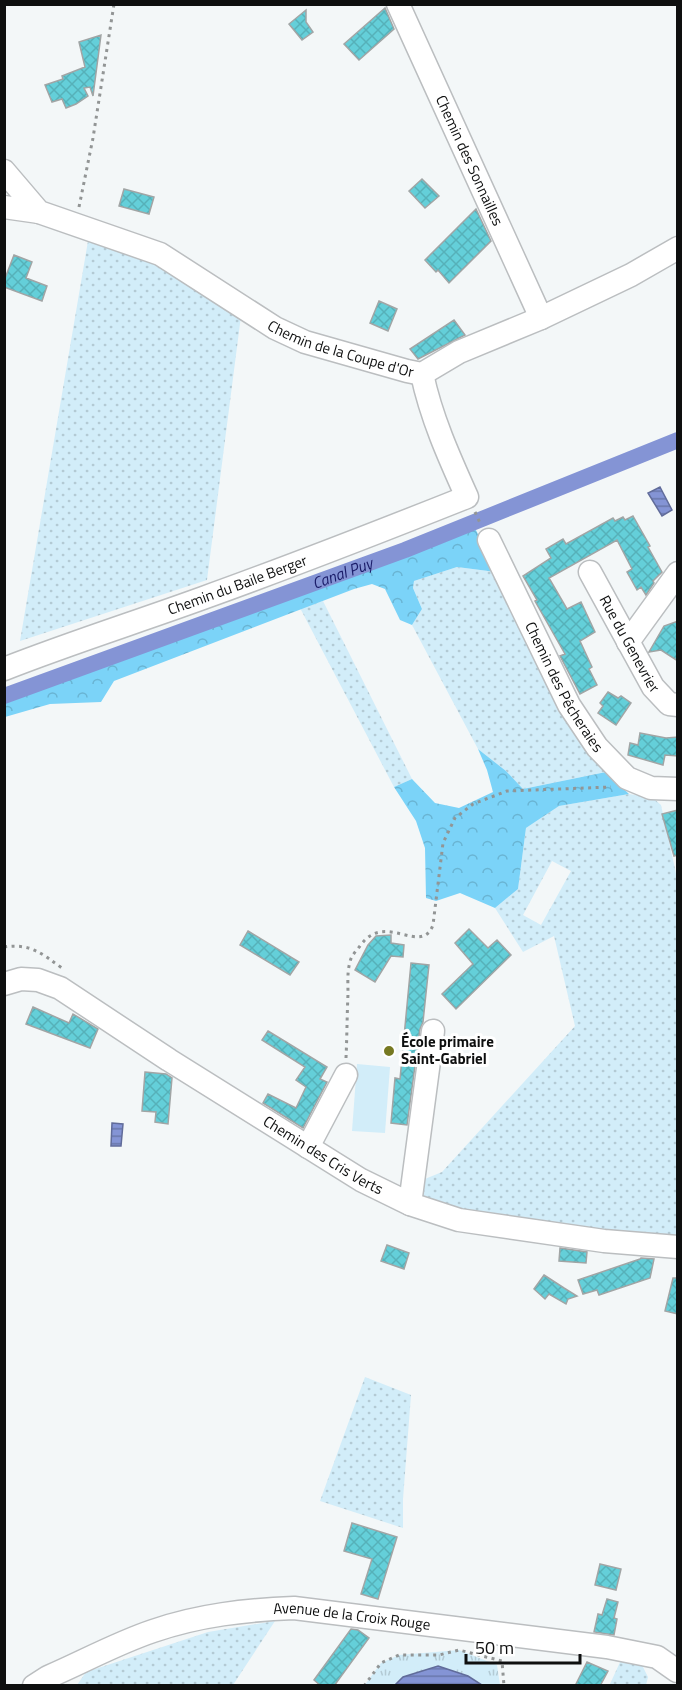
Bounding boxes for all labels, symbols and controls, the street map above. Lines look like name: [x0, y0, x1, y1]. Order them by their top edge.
street label: Chemin des Sonnailles: [430, 91, 510, 229]
street label: Chemin de la Coupe d'Or: [263, 314, 416, 383]
street label: Chemin du Baile Berger: [164, 548, 310, 621]
water label: Canal Puy: [309, 550, 378, 595]
street label: Rue du Genevrier: [594, 591, 665, 698]
street label: Chemin des Pêcheraies: [519, 618, 609, 758]
place label: École primaire Saint-Gabriel: [401, 1030, 494, 1070]
marker: École primaire Saint-Gabriel: [382, 1044, 396, 1058]
street label: Chemin des Cris Verts: [259, 1110, 387, 1200]
street label: Avenue de la Croix Rouge: [273, 1596, 432, 1636]
scale bar: [466, 1627, 580, 1665]
text: 50 m: [475, 1634, 514, 1661]

